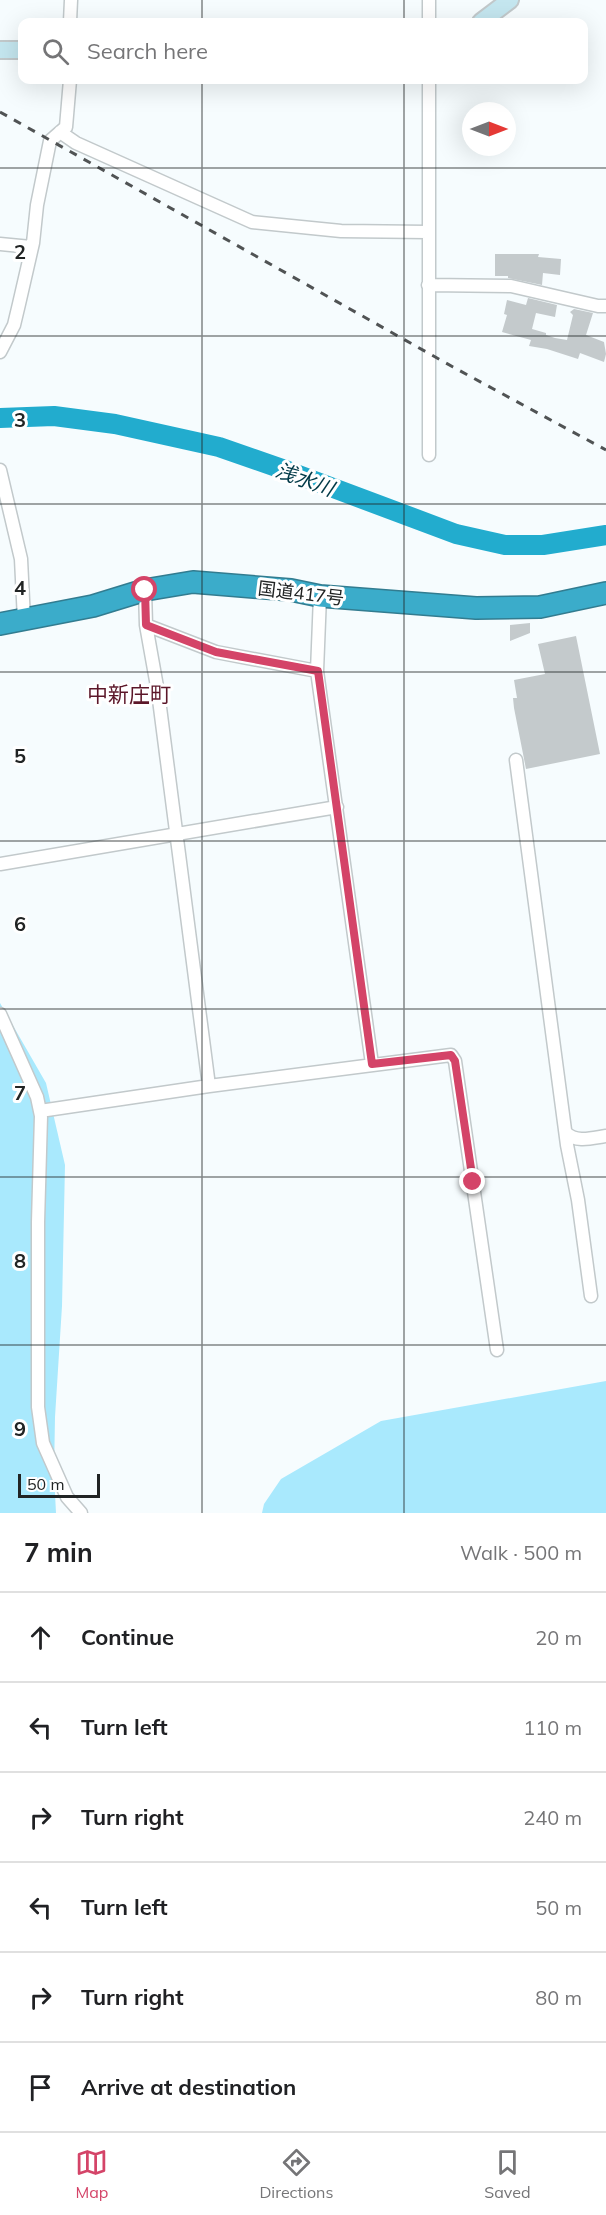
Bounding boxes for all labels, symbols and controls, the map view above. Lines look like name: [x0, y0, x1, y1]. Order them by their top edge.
search box: [18, 18, 588, 84]
icon: search: [39, 35, 72, 68]
text: Search here: [87, 37, 208, 65]
north arrow: [462, 102, 516, 156]
text: 2: [14, 239, 26, 264]
text: 3: [14, 407, 26, 432]
water label: 浅水川: [273, 457, 339, 502]
text: 4: [14, 575, 26, 600]
route start: [131, 576, 157, 602]
street label: 国道417号: [257, 576, 345, 610]
district label: 中新庄町: [87, 681, 171, 707]
text: 5: [14, 743, 26, 768]
text: 6: [14, 911, 26, 936]
text: 7: [14, 1080, 26, 1105]
route end: [459, 1168, 485, 1194]
text: 8: [14, 1248, 26, 1273]
text: 9: [14, 1416, 26, 1441]
scale bar: [18, 1471, 100, 1498]
text: 50 m: [27, 1474, 64, 1494]
text: 7 min: [24, 1536, 93, 1569]
text: Walk · 500 m: [460, 1540, 582, 1565]
icon: ahead: [24, 1621, 57, 1654]
text: Continue: [81, 1623, 174, 1651]
text: 20 m: [535, 1625, 582, 1650]
icon: left: [24, 1711, 57, 1744]
text: Turn left: [81, 1713, 168, 1741]
text: 110 m: [523, 1715, 582, 1740]
icon: right: [24, 1801, 57, 1834]
text: Turn right: [81, 1803, 184, 1831]
text: 240 m: [523, 1805, 582, 1830]
icon: left: [24, 1891, 57, 1924]
text: Turn left: [81, 1893, 168, 1921]
text: 50 m: [535, 1895, 582, 1920]
icon: right: [24, 1981, 57, 2014]
text: Turn right: [81, 1983, 184, 2011]
text: 80 m: [535, 1985, 582, 2010]
icon: arrive: [24, 2071, 57, 2104]
text: Arrive at destination: [81, 2073, 296, 2101]
tab: Map: [75, 2146, 108, 2202]
tab: Directions: [259, 2146, 333, 2202]
tab: Saved: [484, 2146, 531, 2202]

